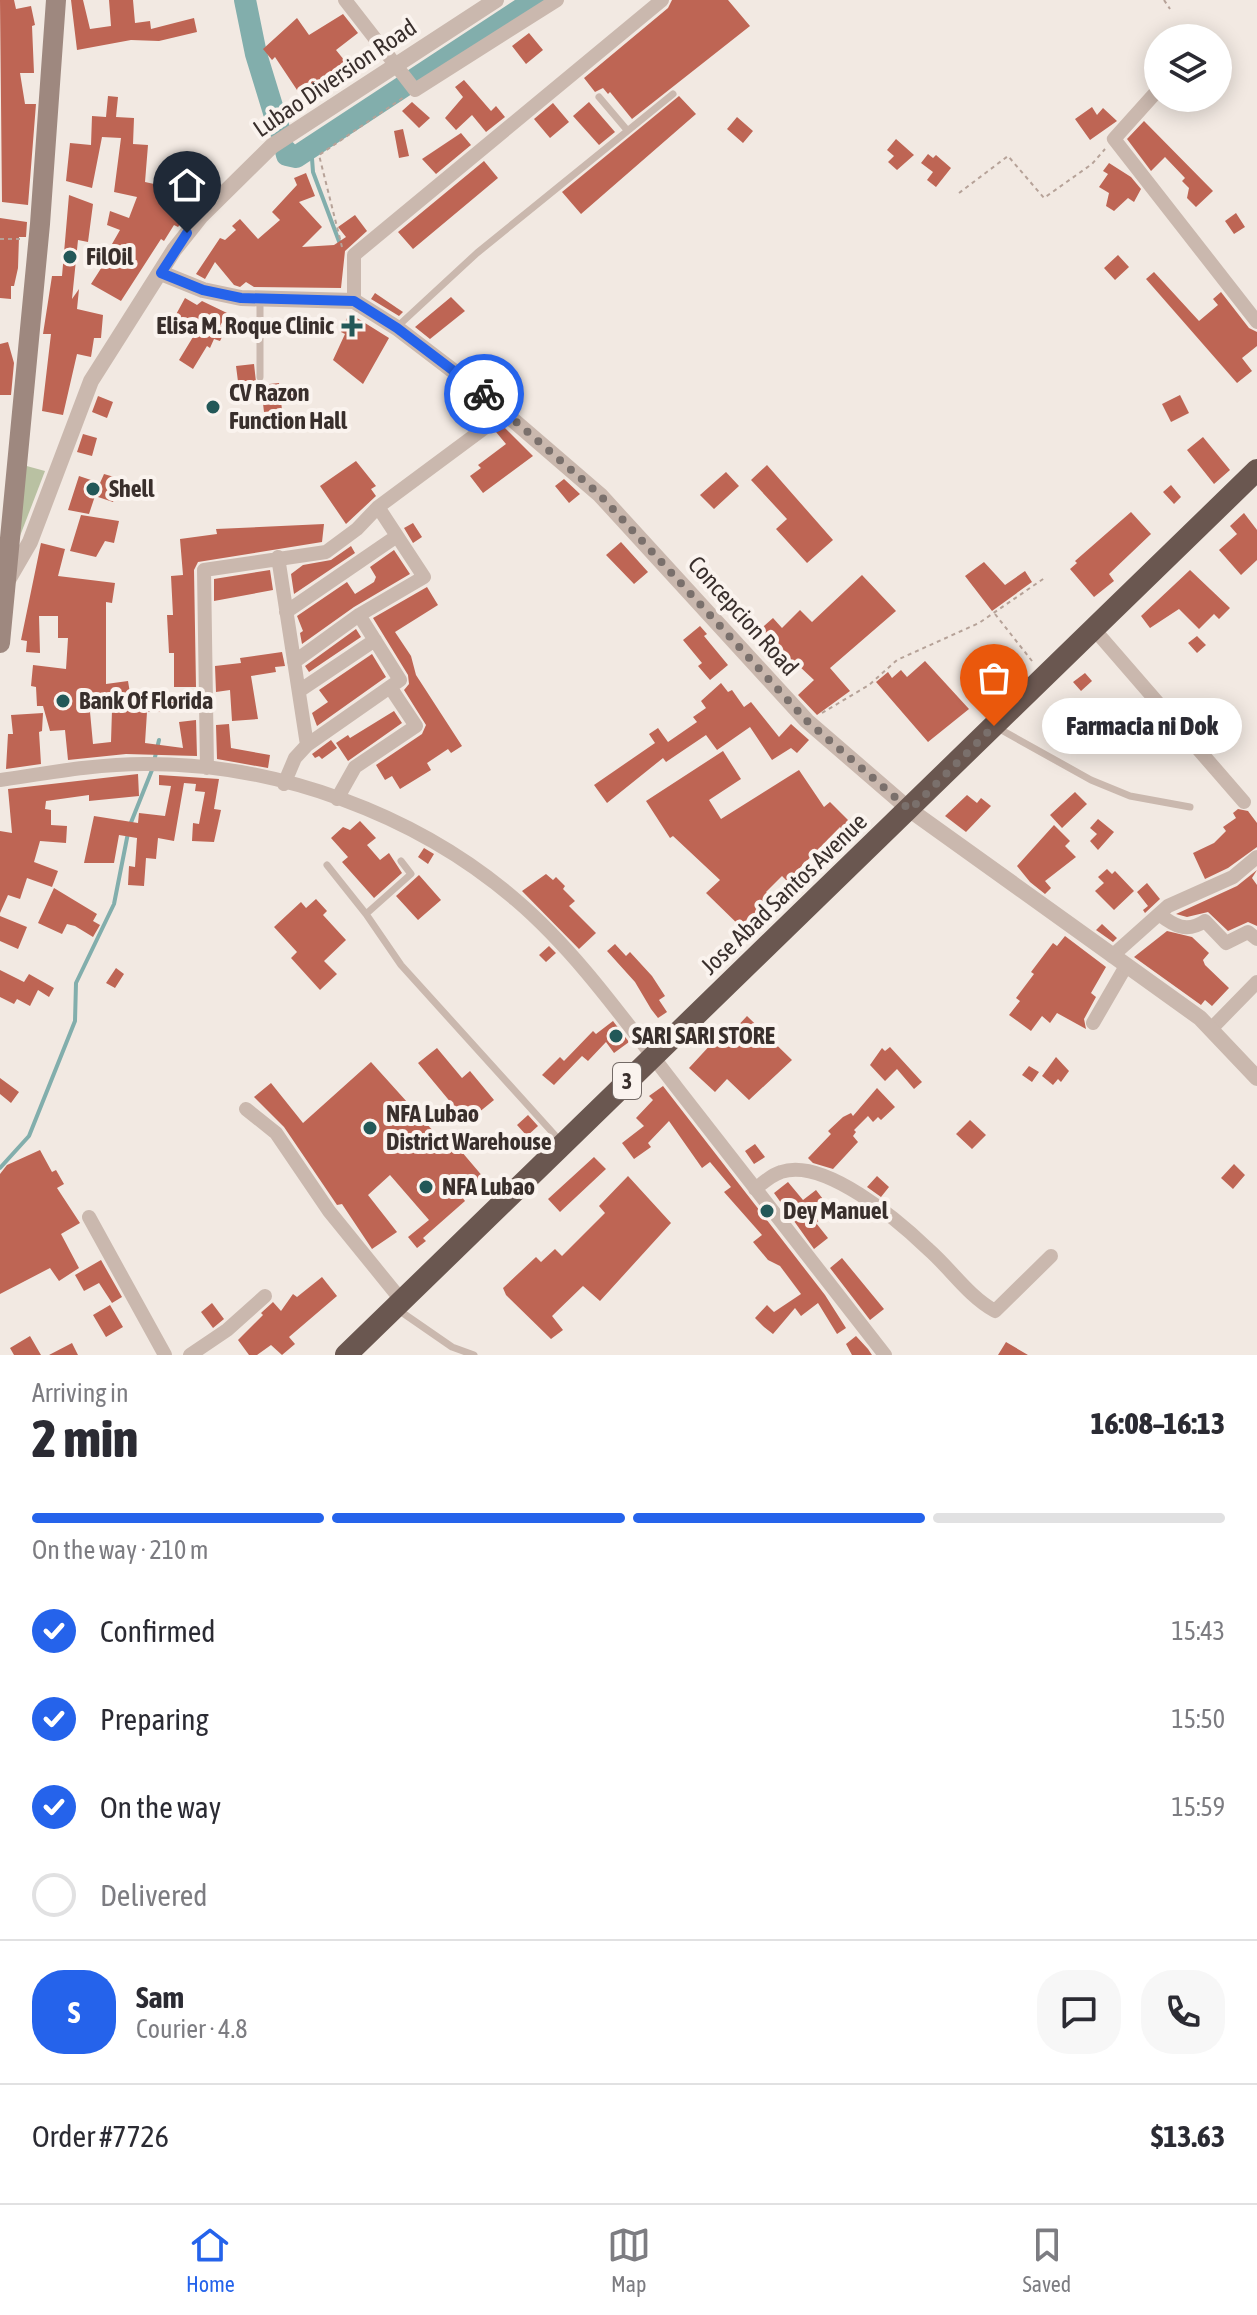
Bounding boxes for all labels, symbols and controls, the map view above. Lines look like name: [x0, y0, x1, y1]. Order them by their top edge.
street label: Lubao Diversion Road: [248, 13, 421, 142]
map controls: [1144, 24, 1232, 112]
button: layers: [1144, 24, 1232, 112]
pin: [153, 151, 221, 233]
icon: home: [165, 163, 209, 207]
place label: FilOil: [86, 243, 134, 270]
marker: FilOil: [61, 248, 79, 266]
place label: Elisa M. Roque Clinic: [156, 312, 334, 339]
marker: Elisa M. Roque Clinic: [341, 315, 363, 337]
courier: [444, 354, 524, 434]
icon: bike: [462, 372, 506, 416]
place label: CV Razon Function Hall: [229, 379, 348, 434]
marker: CV Razon Function Hall: [204, 398, 222, 416]
place label: Shell: [109, 475, 155, 502]
marker: Shell: [84, 480, 102, 498]
street label: Concepcion Road: [683, 550, 804, 681]
pin: [960, 644, 1028, 726]
icon: bag: [972, 656, 1016, 700]
place label: Bank Of Florida: [79, 687, 213, 714]
marker: Bank Of Florida: [54, 692, 72, 710]
callout: Farmacia ni Dok: [1042, 698, 1242, 754]
text: Farmacia ni Dok: [1066, 711, 1218, 741]
street label: Jose Abad Santos Avenue: [695, 808, 872, 980]
place label: SARI SARI STORE: [632, 1022, 775, 1049]
marker: SARI SARI STORE: [607, 1027, 625, 1045]
road number: 3: [613, 1063, 641, 1099]
place label: NFA Lubao District Warehouse: [386, 1100, 552, 1155]
marker: NFA Lubao District Warehouse: [361, 1119, 379, 1137]
place label: NFA Lubao: [442, 1173, 535, 1200]
marker: NFA Lubao: [417, 1178, 435, 1196]
place label: Dey Manuel: [783, 1197, 889, 1224]
marker: Dey Manuel: [758, 1202, 776, 1220]
text: Arriving in: [32, 1378, 129, 1408]
text: 16:08–16:13: [1090, 1406, 1225, 1440]
text: 2 min: [32, 1408, 138, 1468]
text: On the way · 210 m: [32, 1535, 209, 1565]
icon: check: [32, 1609, 76, 1653]
text: Confirmed: [100, 1614, 215, 1648]
text: 15:43: [1171, 1616, 1225, 1646]
icon: check: [32, 1697, 76, 1741]
text: Preparing: [100, 1702, 209, 1736]
text: 15:50: [1171, 1704, 1225, 1734]
icon: check: [32, 1785, 76, 1829]
text: On the way: [100, 1790, 221, 1824]
text: 15:59: [1171, 1792, 1225, 1822]
text: Delivered: [100, 1878, 208, 1912]
button: chat: [1037, 1970, 1121, 2054]
button: phone: [1141, 1970, 1225, 2054]
text: Sam: [136, 1980, 184, 2014]
text: S: [68, 1995, 80, 2029]
text: Courier · 4.8: [136, 2014, 247, 2044]
text: Order #7726: [32, 2119, 169, 2153]
text: $13.63: [1151, 2119, 1225, 2153]
tab: Home: [186, 2223, 235, 2297]
tab: Map: [607, 2223, 651, 2297]
tab: Saved: [1022, 2223, 1071, 2297]

